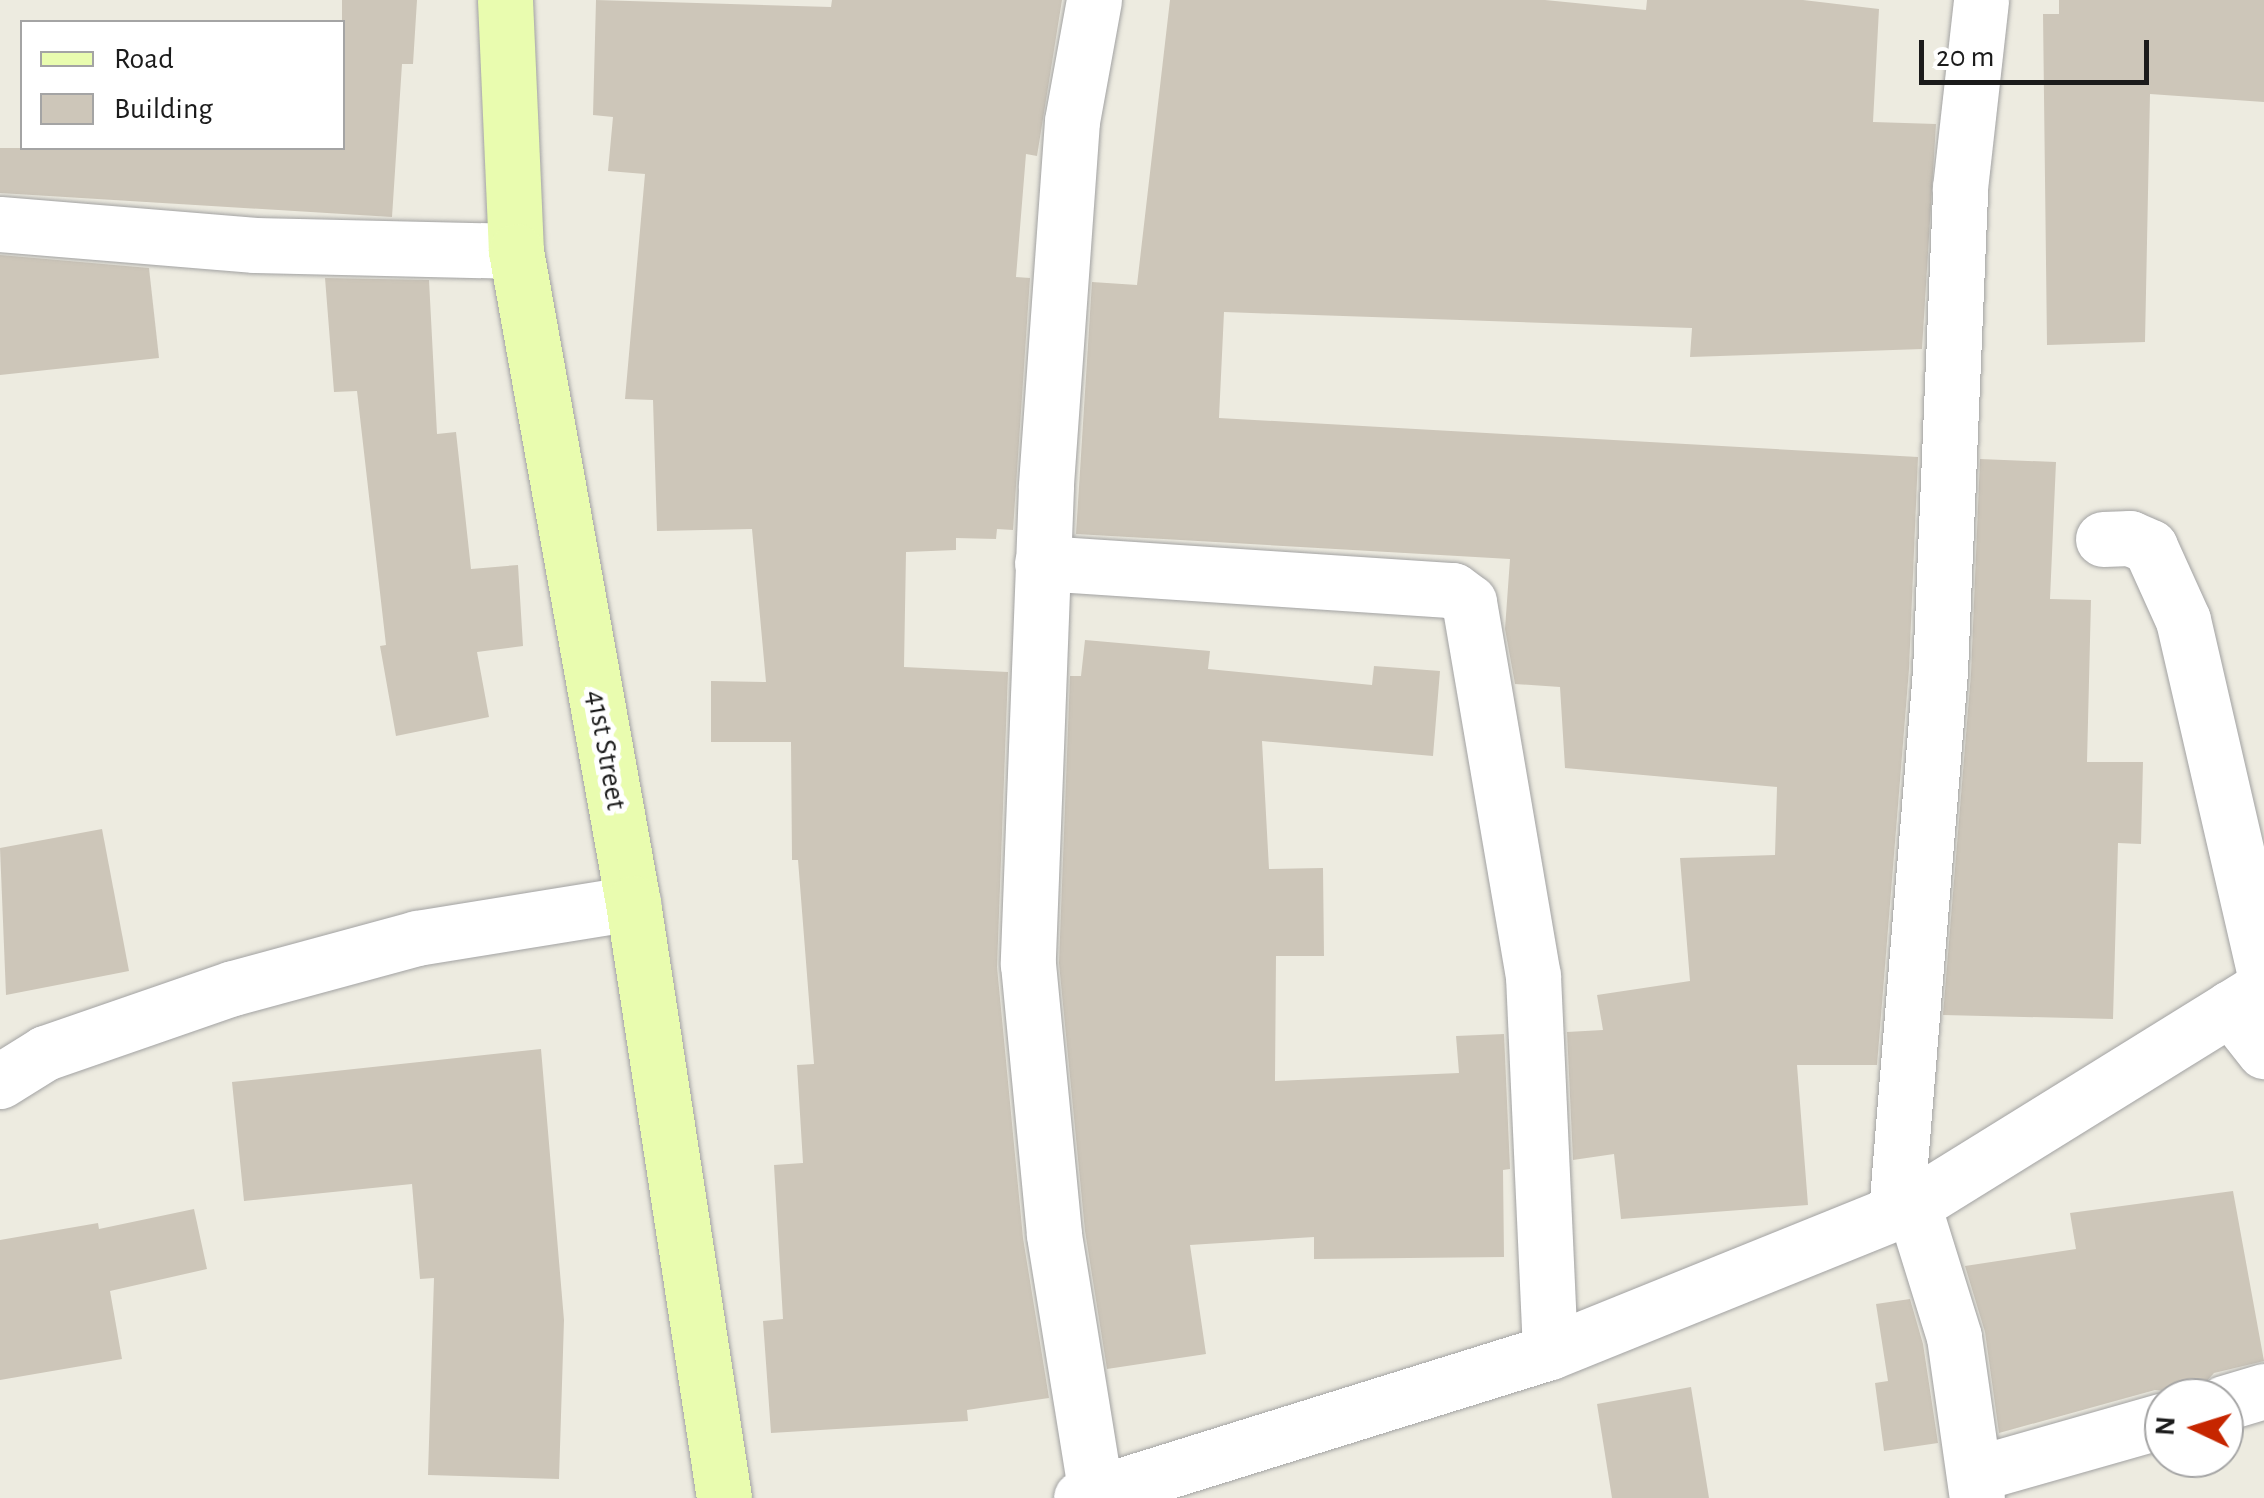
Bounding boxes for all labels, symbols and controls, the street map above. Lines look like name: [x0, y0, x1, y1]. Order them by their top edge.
legend: [20, 20, 345, 150]
scale bar: [1924, 20, 2154, 82]
text: 20 m: [1936, 42, 1994, 72]
text: Road: [114, 44, 174, 74]
text: Building: [114, 94, 213, 124]
street label: 41st Street: [578, 687, 634, 813]
north arrow: [2144, 1378, 2244, 1478]
text: N: [2151, 1415, 2181, 1437]

